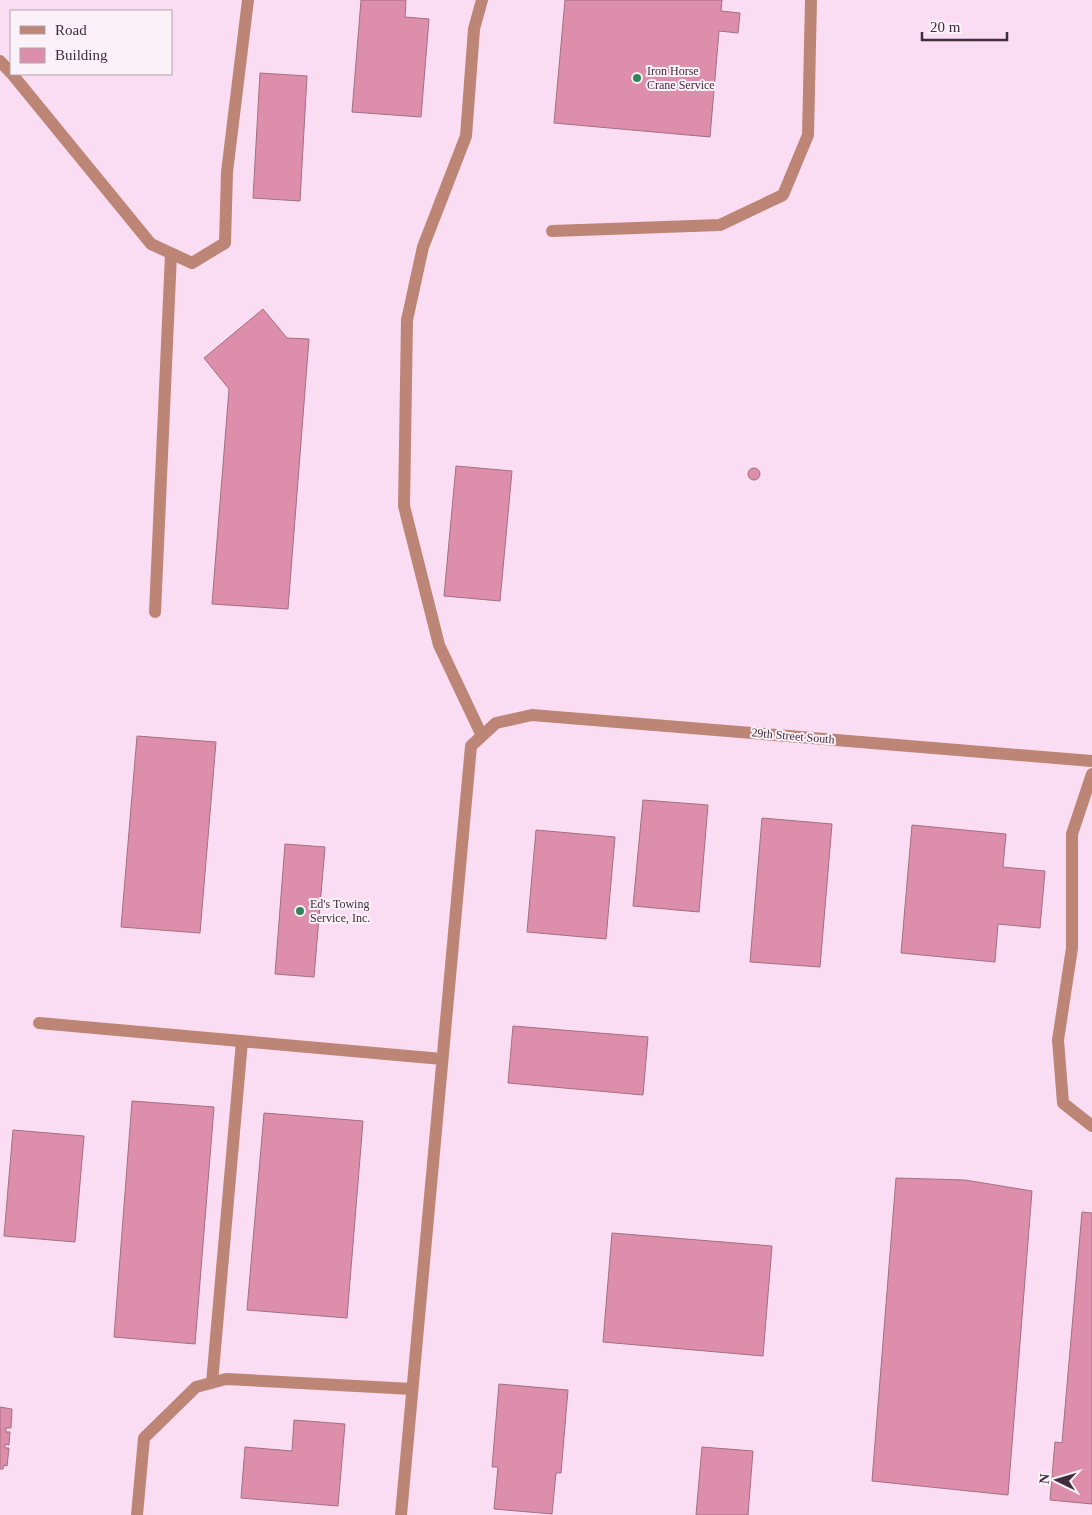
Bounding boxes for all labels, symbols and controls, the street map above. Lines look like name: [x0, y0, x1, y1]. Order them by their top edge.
legend: [10, 10, 172, 75]
scale bar: [922, 10, 1007, 42]
text: 20 m: [930, 19, 961, 35]
text: Road: [55, 22, 87, 38]
text: Building: [55, 47, 108, 63]
place label: Iron Horse Crane Service: [647, 64, 715, 92]
marker: Iron Horse Crane Service: [631, 72, 643, 84]
street label: 29th Street South: [751, 725, 835, 747]
place label: Ed's Towing Service, Inc.: [310, 897, 370, 925]
marker: Ed's Towing Service, Inc.: [294, 905, 306, 917]
north arrow: [1032, 1455, 1082, 1505]
text: N: [1037, 1473, 1052, 1485]

